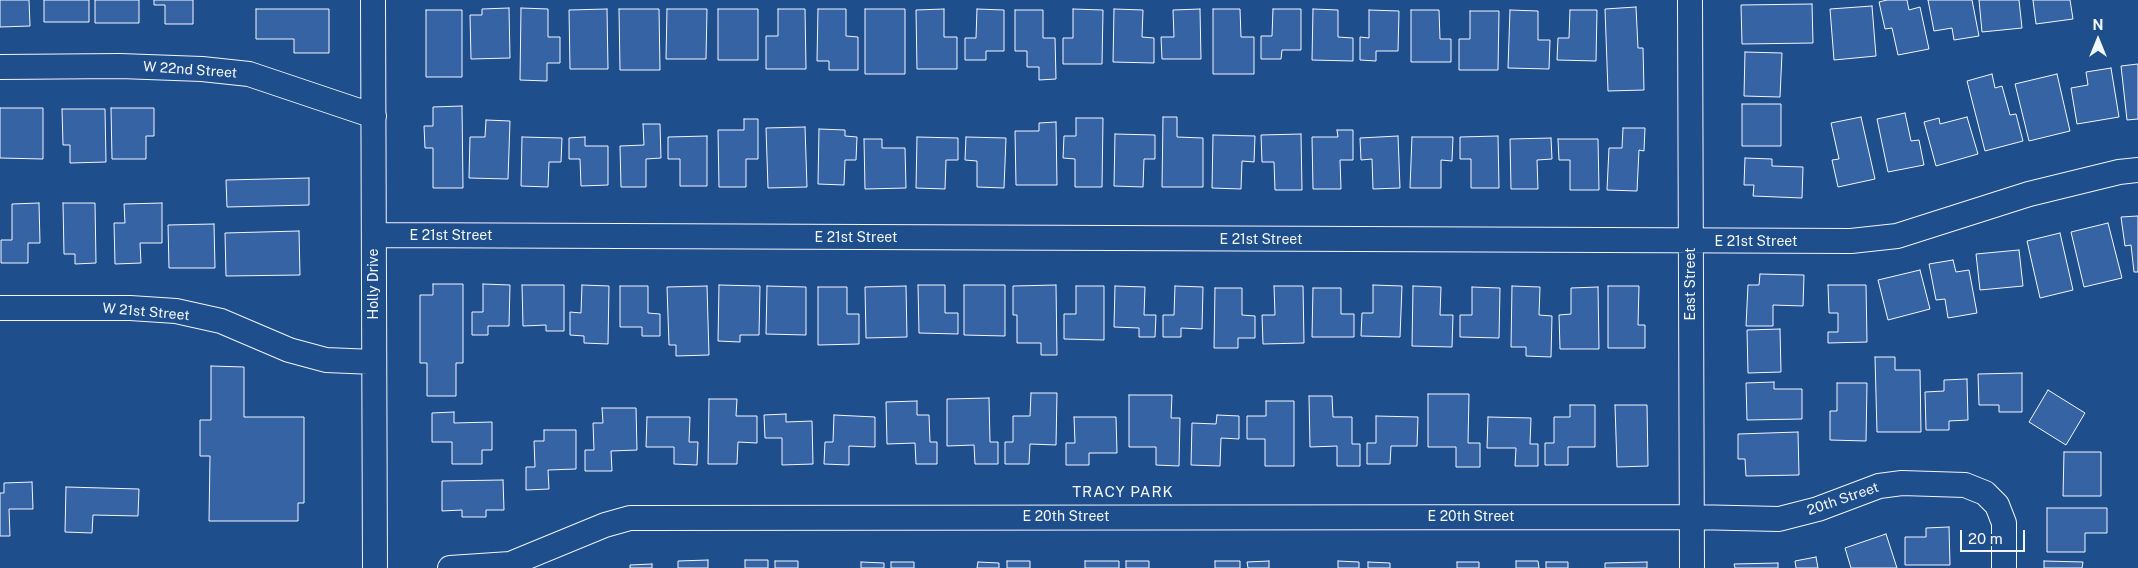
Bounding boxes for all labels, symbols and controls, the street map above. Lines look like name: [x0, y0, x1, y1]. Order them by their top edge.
north arrow: [2073, 15, 2123, 65]
text: N: [2093, 17, 2103, 33]
street label: W 22nd Street: [142, 58, 238, 82]
street label: E 21st Street: [410, 228, 492, 244]
street label: E 21st Street: [815, 230, 897, 246]
street label: E 21st Street: [1220, 232, 1302, 248]
street label: E 21st Street: [1715, 234, 1797, 250]
street label: East Street: [1683, 248, 1699, 320]
street label: Holly Drive: [366, 249, 382, 319]
street label: W 21st Street: [102, 300, 190, 324]
street label: 20th Street: [1805, 479, 1881, 519]
district label: TRACY PARK: [1071, 483, 1175, 501]
street label: E 20th Street: [1023, 509, 1109, 525]
street label: E 20th Street: [1428, 509, 1514, 525]
scale bar: [1963, 520, 2028, 552]
text: 20 m: [1968, 530, 2003, 547]

